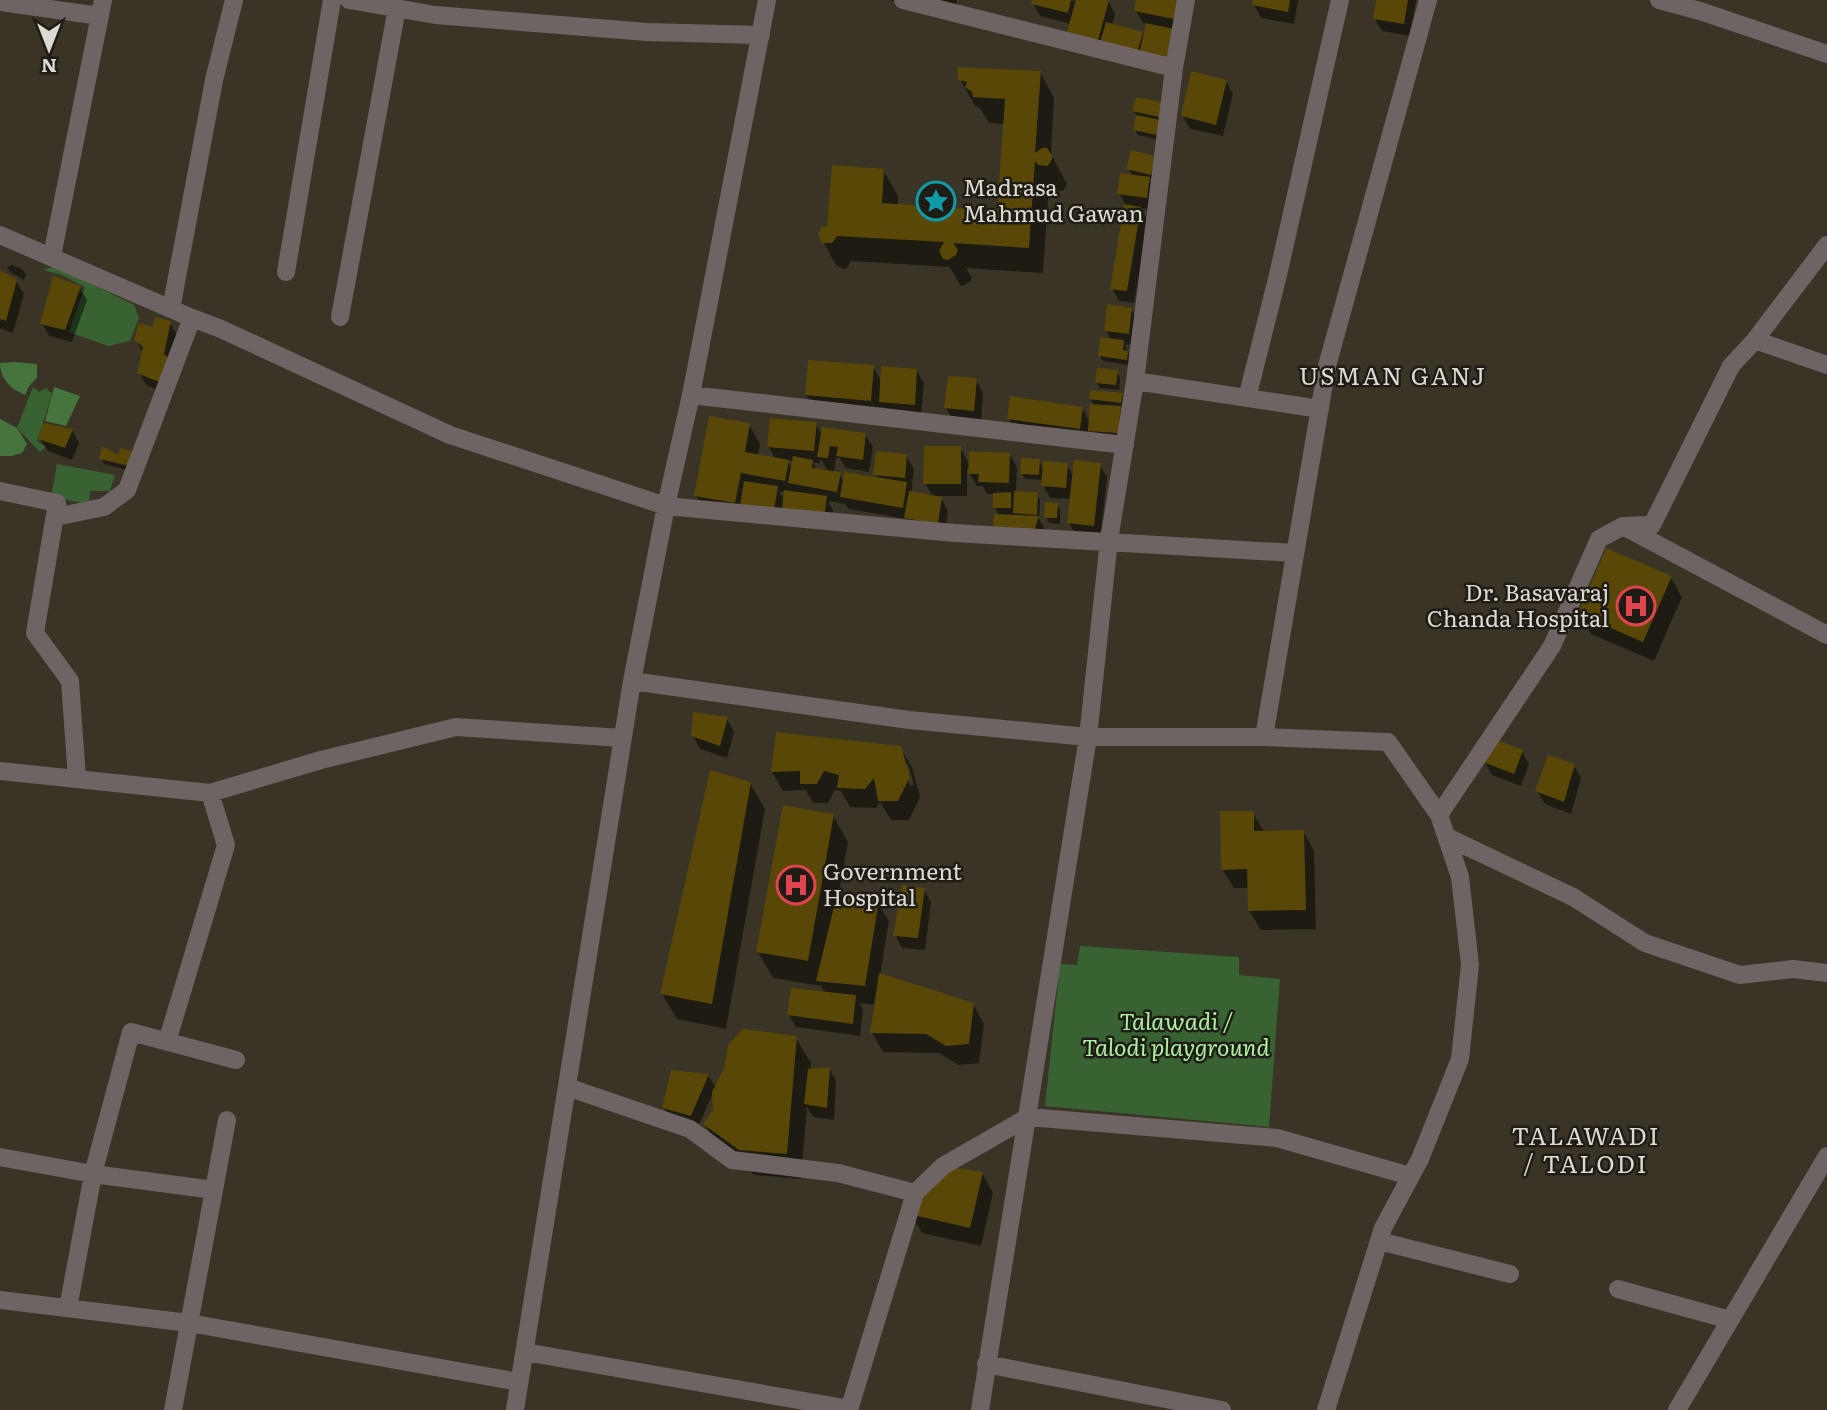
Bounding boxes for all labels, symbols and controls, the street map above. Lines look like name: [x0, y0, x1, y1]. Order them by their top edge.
north arrow: [14, 14, 84, 84]
text: N: [41, 53, 57, 81]
place label: Madrasa Mahmud Gawan: [963, 169, 1144, 229]
place icon: Madrasa Mahmud Gawan: [915, 180, 957, 222]
district label: USMAN GANJ: [1299, 357, 1487, 392]
place label: Dr. Basavaraj Chanda Hospital: [1427, 574, 1609, 634]
hospital icon: Dr. Basavaraj Chanda Hospital: [1615, 585, 1657, 627]
place label: Government Hospital: [823, 853, 962, 913]
hospital icon: Government Hospital: [775, 864, 817, 906]
park label: Talawadi / Talodi playground: [1082, 1003, 1271, 1063]
district label: TALAWADI / TALODI: [1511, 1117, 1661, 1180]

